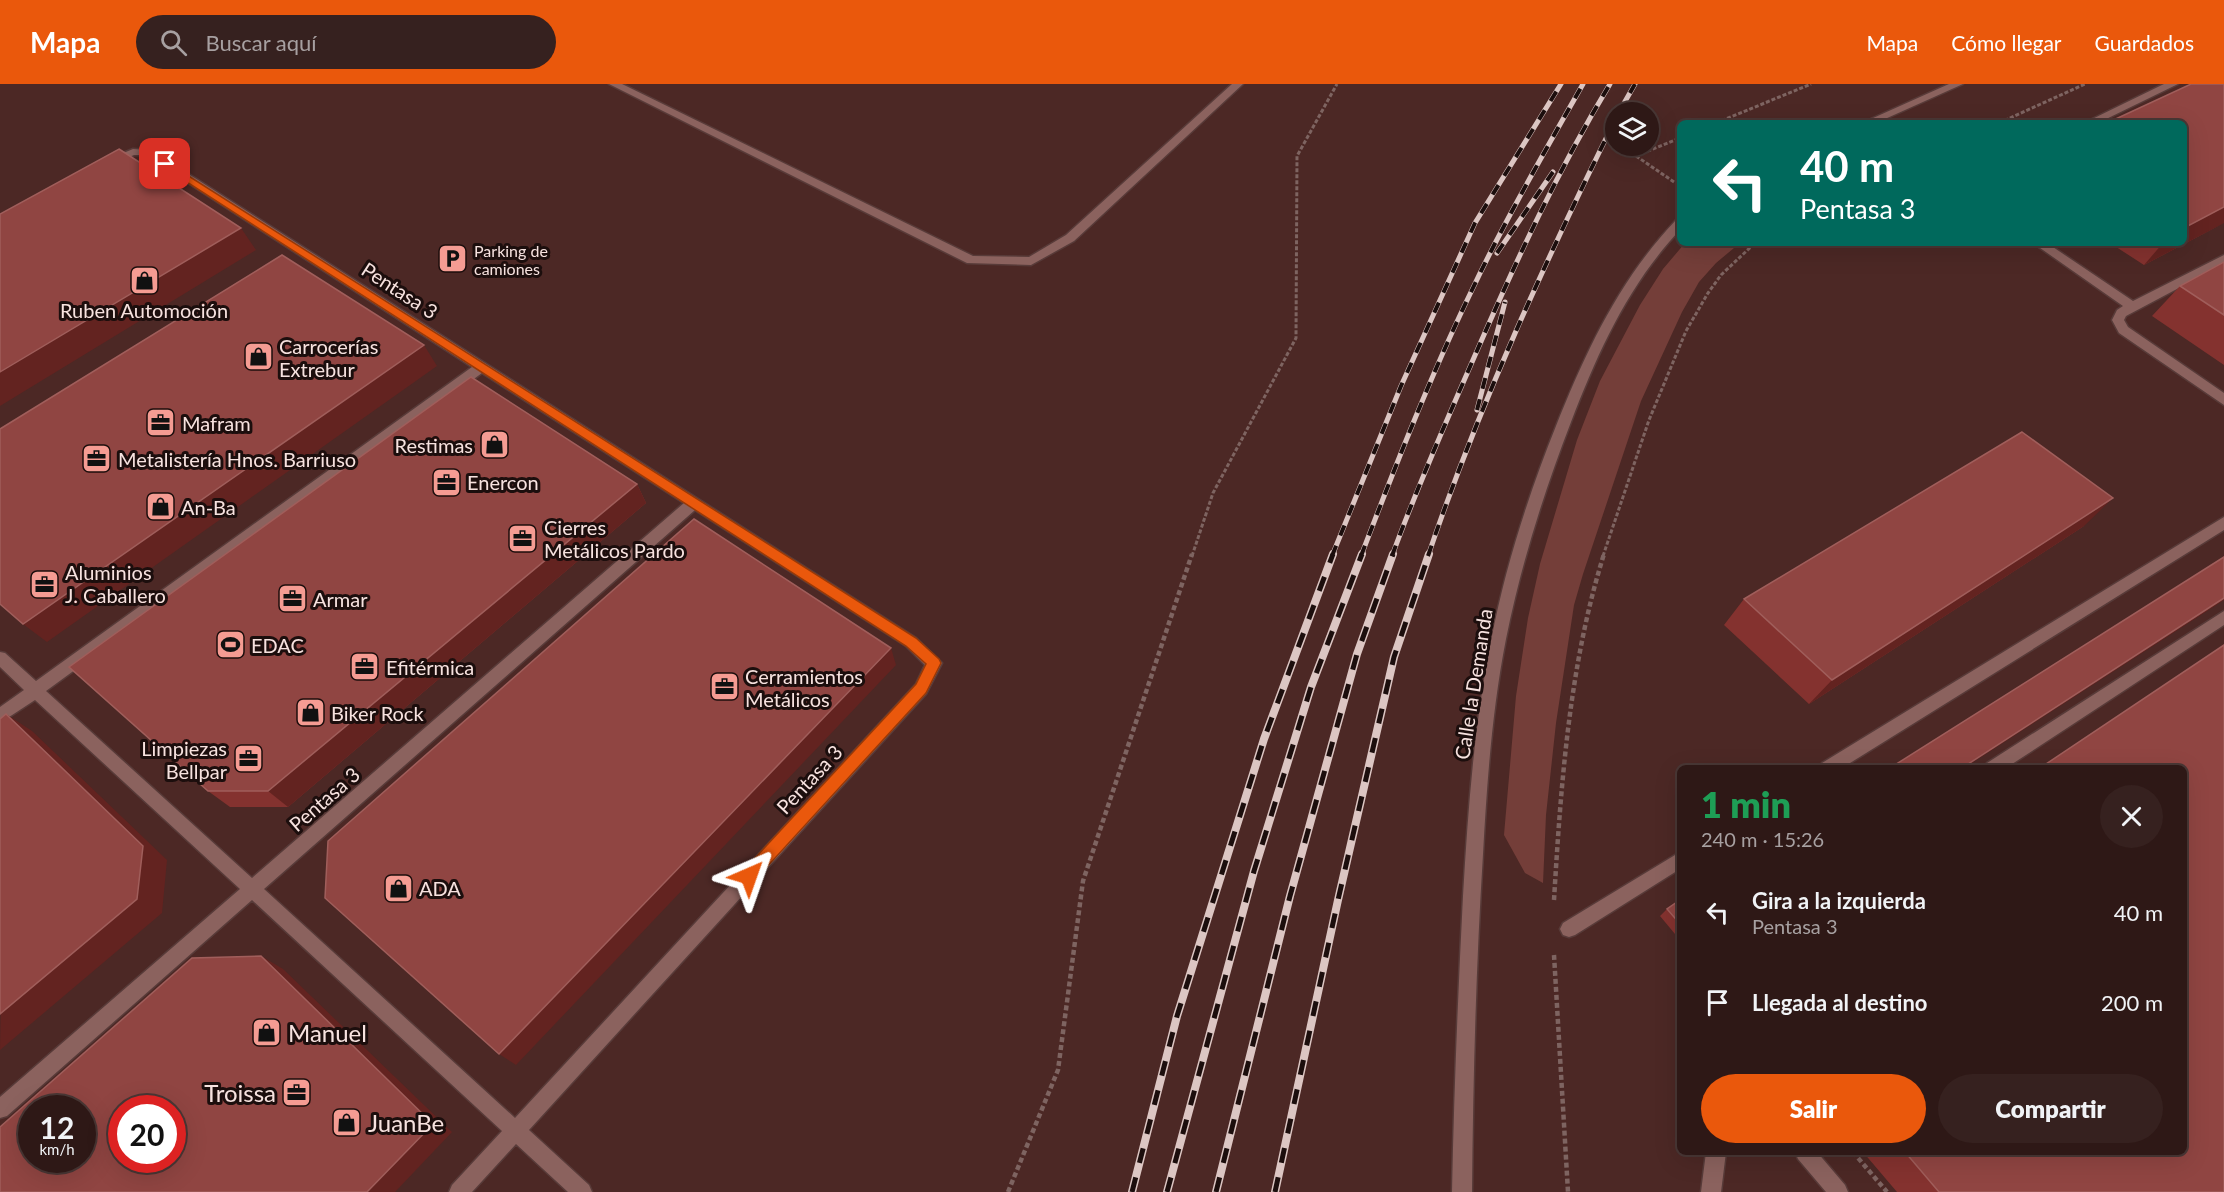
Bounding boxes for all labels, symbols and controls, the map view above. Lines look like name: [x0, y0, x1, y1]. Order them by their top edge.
search box: [136, 15, 556, 69]
text: Mapa: [30, 25, 100, 59]
icon: search: [157, 26, 190, 59]
text: Buscar aquí: [205, 29, 317, 56]
text: Mapa: [1866, 30, 1918, 55]
text: Cómo llegar: [1951, 30, 2062, 55]
text: Guardados: [2095, 30, 2194, 55]
map controls: [1605, 102, 1659, 156]
button: layers: [1605, 102, 1659, 156]
pin: [139, 138, 190, 189]
text: 40 m: [1800, 141, 1894, 191]
icon: left: [1701, 144, 1779, 222]
icon: arrive: [148, 147, 181, 180]
text: Pentasa 3: [1800, 192, 1915, 225]
place label: Parking de camiones: [474, 241, 548, 278]
parking icon: Parking de camiones: [437, 243, 469, 275]
street label: Pentasa 3: [358, 257, 442, 323]
shop icon: Ruben Automoción: [128, 264, 160, 296]
place label: Ruben Automoción: [60, 298, 228, 322]
place label: Carrocerías Extrebur: [279, 334, 378, 381]
shop icon: Carrocerías Extrebur: [242, 341, 274, 373]
office icon: Mafram: [145, 407, 177, 439]
place label: Mafram: [182, 411, 251, 435]
shop icon: Restimas: [478, 429, 510, 461]
place label: Restimas: [395, 433, 473, 457]
office icon: Metalistería Hnos. Barriuso: [81, 443, 113, 475]
place label: Metalistería Hnos. Barriuso: [118, 447, 356, 471]
office icon: Enercon: [430, 466, 462, 498]
place label: Enercon: [467, 470, 539, 494]
shop icon: An-Ba: [144, 491, 176, 523]
place label: An-Ba: [181, 495, 236, 519]
place label: Cierres Metálicos Pardo: [544, 515, 685, 562]
office icon: Cierres Metálicos Pardo: [507, 523, 539, 555]
place label: Aluminios J. Caballero: [65, 560, 166, 607]
office icon: Aluminios J. Caballero: [28, 568, 60, 600]
office icon: Armar: [276, 583, 308, 615]
place label: Armar: [313, 587, 368, 611]
street label: Calle la Demanda: [1449, 607, 1497, 761]
sports icon: EDAC: [214, 629, 246, 661]
place label: EDAC: [251, 633, 304, 657]
office icon: Efitérmica: [349, 651, 381, 683]
place label: Efitérmica: [386, 655, 474, 679]
place label: Cerramientos Metálicos: [745, 664, 863, 711]
office icon: Cerramientos Metálicos: [708, 671, 740, 703]
shop icon: Biker Rock: [294, 697, 326, 729]
place label: Biker Rock: [331, 701, 424, 725]
place label: Limpiezas Bellpar: [141, 736, 228, 783]
street label: Pentasa 3: [771, 740, 847, 818]
office icon: Limpiezas Bellpar: [232, 743, 264, 775]
street label: Pentasa 3: [284, 762, 364, 836]
text: 1 min: [1701, 782, 1791, 826]
button: close: [2100, 785, 2163, 848]
text: 240 m · 15:26: [1701, 827, 1824, 851]
position arrow: [717, 844, 781, 908]
shop icon: ADA: [382, 872, 414, 904]
place label: ADA: [419, 876, 461, 900]
text: Gira a la izquierda: [1752, 887, 1926, 914]
icon: left: [1701, 896, 1734, 929]
text: 40 m: [2114, 899, 2163, 926]
text: Pentasa 3: [1752, 914, 1838, 938]
icon: arrive: [1701, 986, 1734, 1019]
text: Llegada al destino: [1752, 989, 1928, 1016]
text: 200 m: [2101, 989, 2163, 1016]
shop icon: Manuel: [251, 1016, 283, 1048]
place label: Manuel: [288, 1018, 367, 1047]
button: Salir: [1701, 1074, 1926, 1143]
button: Compartir: [1938, 1074, 2163, 1143]
office icon: Troissa: [281, 1076, 313, 1108]
place label: Troissa: [204, 1078, 276, 1107]
speed limit sign: 20: [108, 1095, 186, 1173]
shop icon: JuanBe: [331, 1106, 363, 1138]
place label: JuanBe: [368, 1108, 444, 1137]
text: 12: [40, 1109, 74, 1145]
text: km/h: [39, 1140, 75, 1158]

